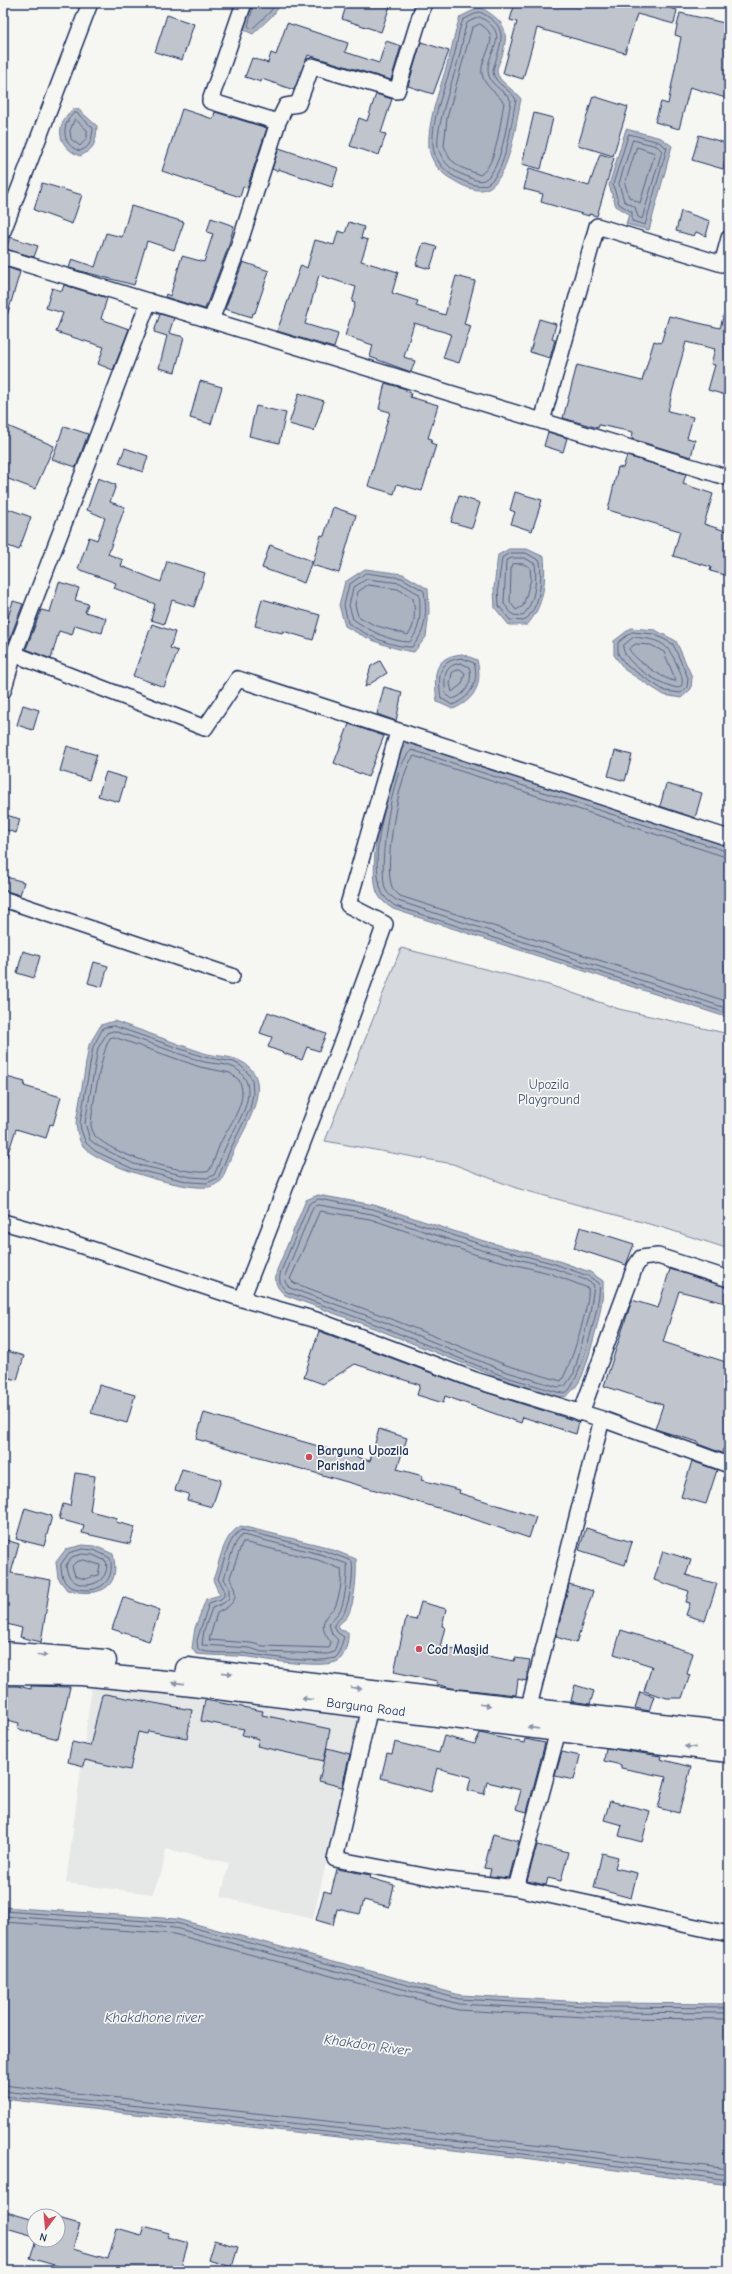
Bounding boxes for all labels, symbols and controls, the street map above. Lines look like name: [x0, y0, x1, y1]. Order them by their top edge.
park label: Upozila Playground: [518, 1077, 580, 1107]
place label: Barguna Upozila Parishad: [317, 1443, 409, 1473]
marker: Barguna Upozila Parishad: [304, 1452, 314, 1462]
place label: Cod Masjid: [427, 1642, 489, 1657]
marker: Cod Masjid: [414, 1644, 424, 1654]
one-way arrow: [36, 1652, 48, 1659]
one-way arrow: [221, 1670, 233, 1677]
one-way arrow: [172, 1680, 184, 1686]
one-way arrow: [350, 1685, 362, 1691]
street label: Barguna Road: [326, 1694, 406, 1719]
one-way arrow: [301, 1696, 313, 1702]
one-way arrow: [479, 1701, 491, 1708]
one-way arrow: [527, 1725, 540, 1731]
one-way arrow: [684, 1744, 696, 1750]
water label: Khakdhone river: [105, 2009, 205, 2026]
water label: Khakdon River: [323, 2031, 412, 2060]
north arrow: [26, 2208, 66, 2248]
text: N: [38, 2230, 49, 2244]

